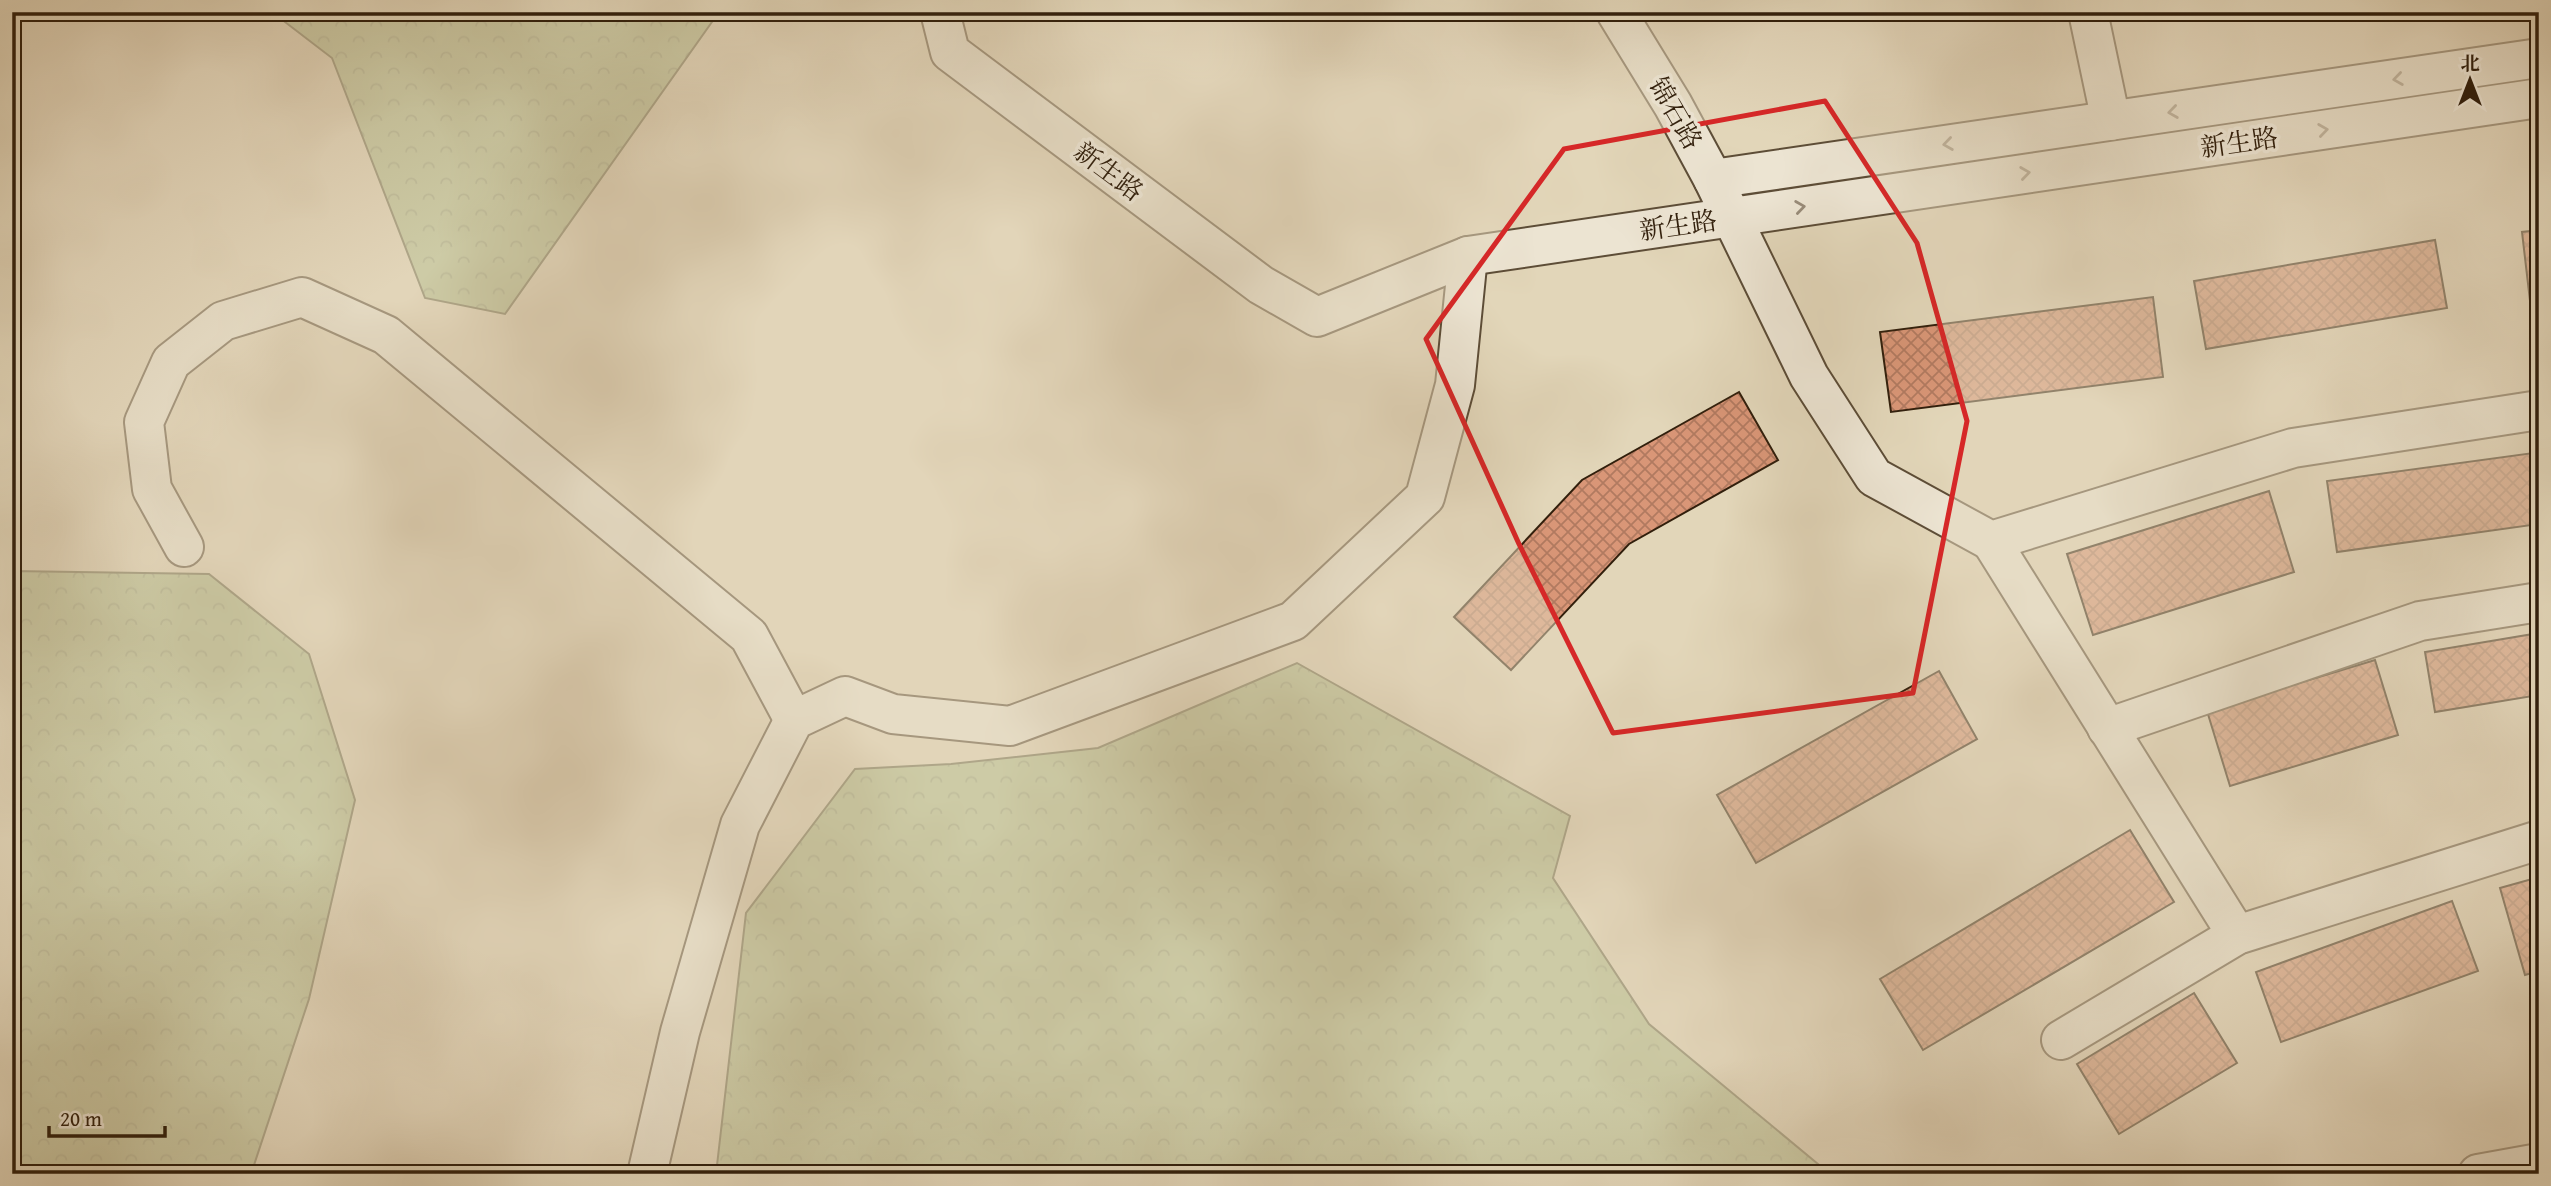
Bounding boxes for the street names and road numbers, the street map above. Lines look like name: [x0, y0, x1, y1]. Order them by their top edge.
street label: 锦石路: [1640, 69, 1712, 157]
street label: 新生路: [2198, 117, 2280, 167]
street label: 新生路: [1066, 132, 1152, 210]
street label: 新生路: [1637, 200, 1719, 250]

